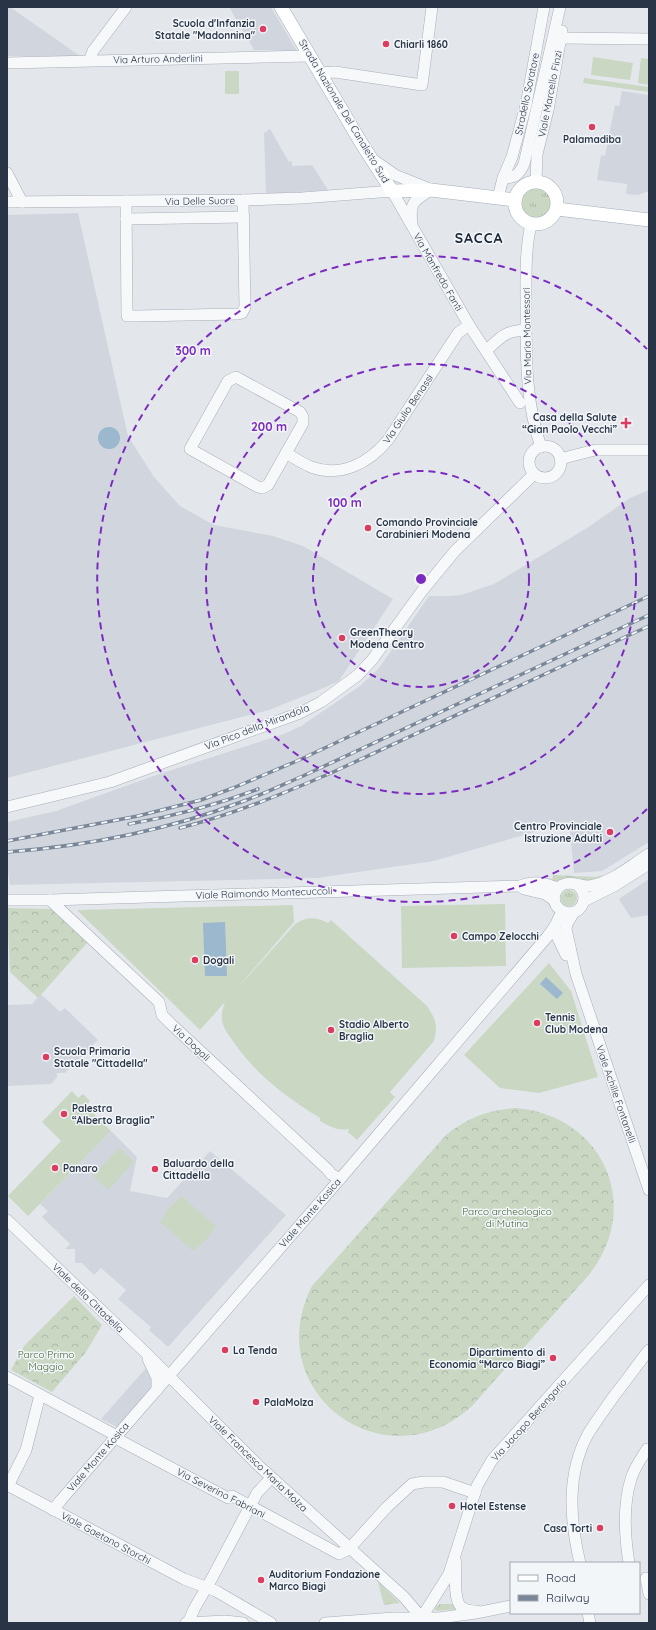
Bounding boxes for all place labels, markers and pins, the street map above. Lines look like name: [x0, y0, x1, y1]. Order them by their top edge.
place label: Scuola d'Infanzia Statale "Madonnina": [155, 17, 256, 42]
marker: Scuola d'Infanzia Statale "Madonnina": [258, 24, 268, 34]
place label: Chiarli 1860: [394, 38, 448, 51]
marker: Chiarli 1860: [381, 39, 391, 49]
marker: Palamadiba: [587, 122, 597, 132]
place label: Palamadiba: [563, 133, 621, 146]
place label: Casa della Salute “Gian Paolo Vecchi”: [522, 411, 617, 436]
marker: Casa della Salute “Gian Paolo Vecchi”: [620, 417, 632, 429]
place label: Comando Provinciale Carabinieri Modena: [376, 516, 478, 541]
marker: Comando Provinciale Carabinieri Modena: [363, 523, 373, 533]
centre of rings: [414, 572, 428, 586]
place label: GreenTheory Modena Centro: [350, 626, 424, 651]
marker: GreenTheory Modena Centro: [337, 633, 347, 643]
place label: Centro Provinciale Istruzione Adulti: [514, 820, 602, 845]
marker: Centro Provinciale Istruzione Adulti: [605, 827, 615, 837]
place label: Campo Zelocchi: [462, 930, 539, 943]
marker: Campo Zelocchi: [449, 931, 459, 941]
place label: Dogali: [203, 954, 234, 967]
marker: Dogali: [190, 955, 200, 965]
place label: Tennis Club Modena: [545, 1011, 608, 1036]
place label: Stadio Alberto Braglia: [339, 1018, 409, 1043]
marker: Tennis Club Modena: [532, 1018, 542, 1028]
marker: Stadio Alberto Braglia: [326, 1025, 336, 1035]
place label: Scuola Primaria Statale "Cittadella": [54, 1045, 148, 1070]
marker: Scuola Primaria Statale "Cittadella": [41, 1052, 51, 1062]
place label: Palestra “Alberto Braglia”: [72, 1102, 155, 1127]
marker: Palestra “Alberto Braglia”: [59, 1109, 69, 1119]
place label: Baluardo della Cittadella: [163, 1157, 234, 1182]
place label: Panaro: [63, 1162, 98, 1175]
marker: Panaro: [50, 1163, 60, 1173]
marker: Baluardo della Cittadella: [150, 1164, 160, 1174]
place label: La Tenda: [233, 1344, 277, 1357]
marker: La Tenda: [220, 1345, 230, 1355]
place label: Dipartimento di Economia “Marco Biagi”: [429, 1346, 545, 1371]
marker: Dipartimento di Economia “Marco Biagi”: [548, 1353, 558, 1363]
place label: PalaMolza: [264, 1396, 314, 1409]
marker: PalaMolza: [251, 1397, 261, 1407]
place label: Hotel Estense: [460, 1500, 526, 1513]
marker: Hotel Estense: [447, 1501, 457, 1511]
place label: Casa Torti: [543, 1522, 592, 1535]
marker: Casa Torti: [595, 1523, 605, 1533]
place label: Auditorium Fondazione Marco Biagi: [269, 1568, 380, 1593]
marker: Auditorium Fondazione Marco Biagi: [256, 1575, 266, 1585]

